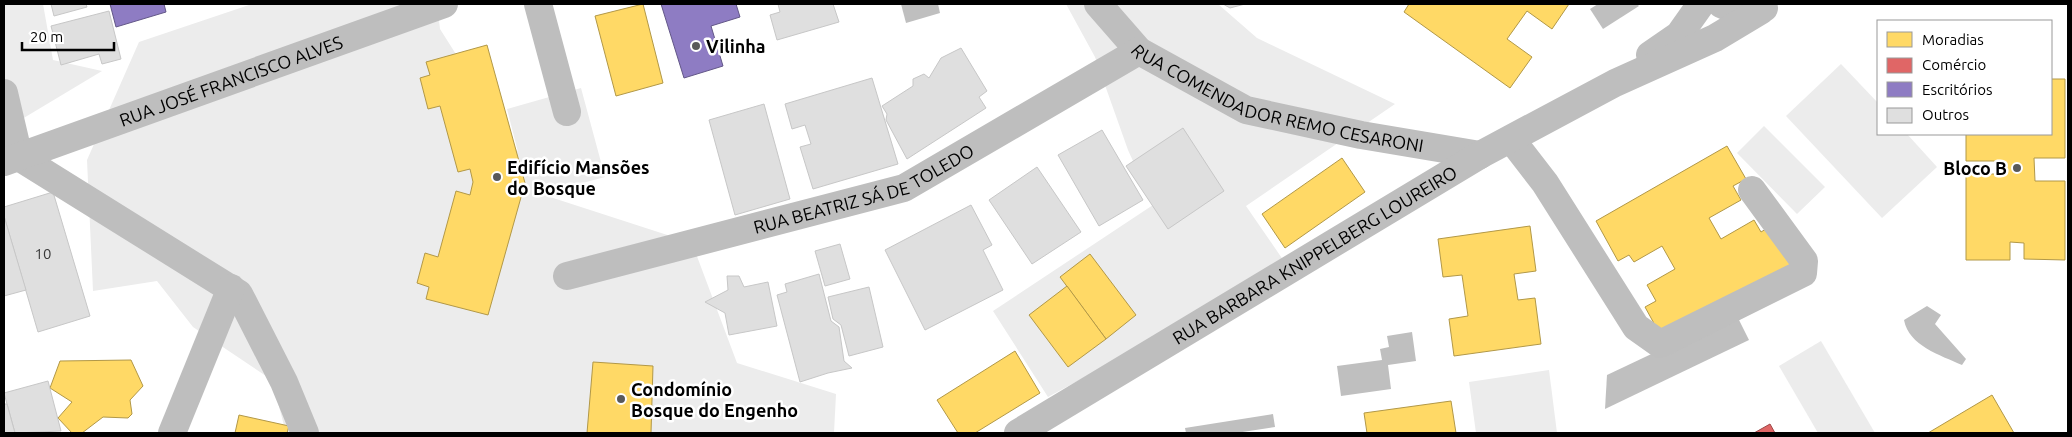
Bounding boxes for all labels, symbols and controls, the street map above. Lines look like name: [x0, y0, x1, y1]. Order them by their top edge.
scale bar: [22, 20, 115, 52]
legend: [1877, 20, 2052, 135]
text: 20 m: [30, 28, 63, 45]
street label: RUA JOSÉ FRANCISCO ALVES: [116, 31, 345, 130]
text: Moradias: [1922, 31, 1984, 48]
place label: Vilinha: [706, 36, 766, 56]
marker: Vilinha: [690, 40, 702, 52]
street label: RUA COMENDADOR REMO CESARONI: [1128, 40, 1425, 155]
text: Comércio: [1922, 56, 1986, 73]
text: Escritórios: [1922, 81, 1993, 98]
text: Outros: [1922, 106, 1969, 123]
street label: RUA BEATRIZ SÁ DE TOLEDO: [751, 140, 977, 237]
place label: Edifício Mansões do Bosque: [507, 157, 650, 198]
place label: Bloco B: [1943, 158, 2007, 178]
street label: RUA BARBARA KNIPPELBERG LOUREIRO: [1169, 161, 1460, 348]
marker: Bloco B: [2011, 162, 2023, 174]
marker: Edifício Mansões do Bosque: [491, 171, 503, 183]
house number: 10: [35, 245, 51, 262]
place label: Condomínio Bosque do Engenho: [631, 379, 798, 420]
marker: Condomínio Bosque do Engenho: [615, 393, 627, 405]

